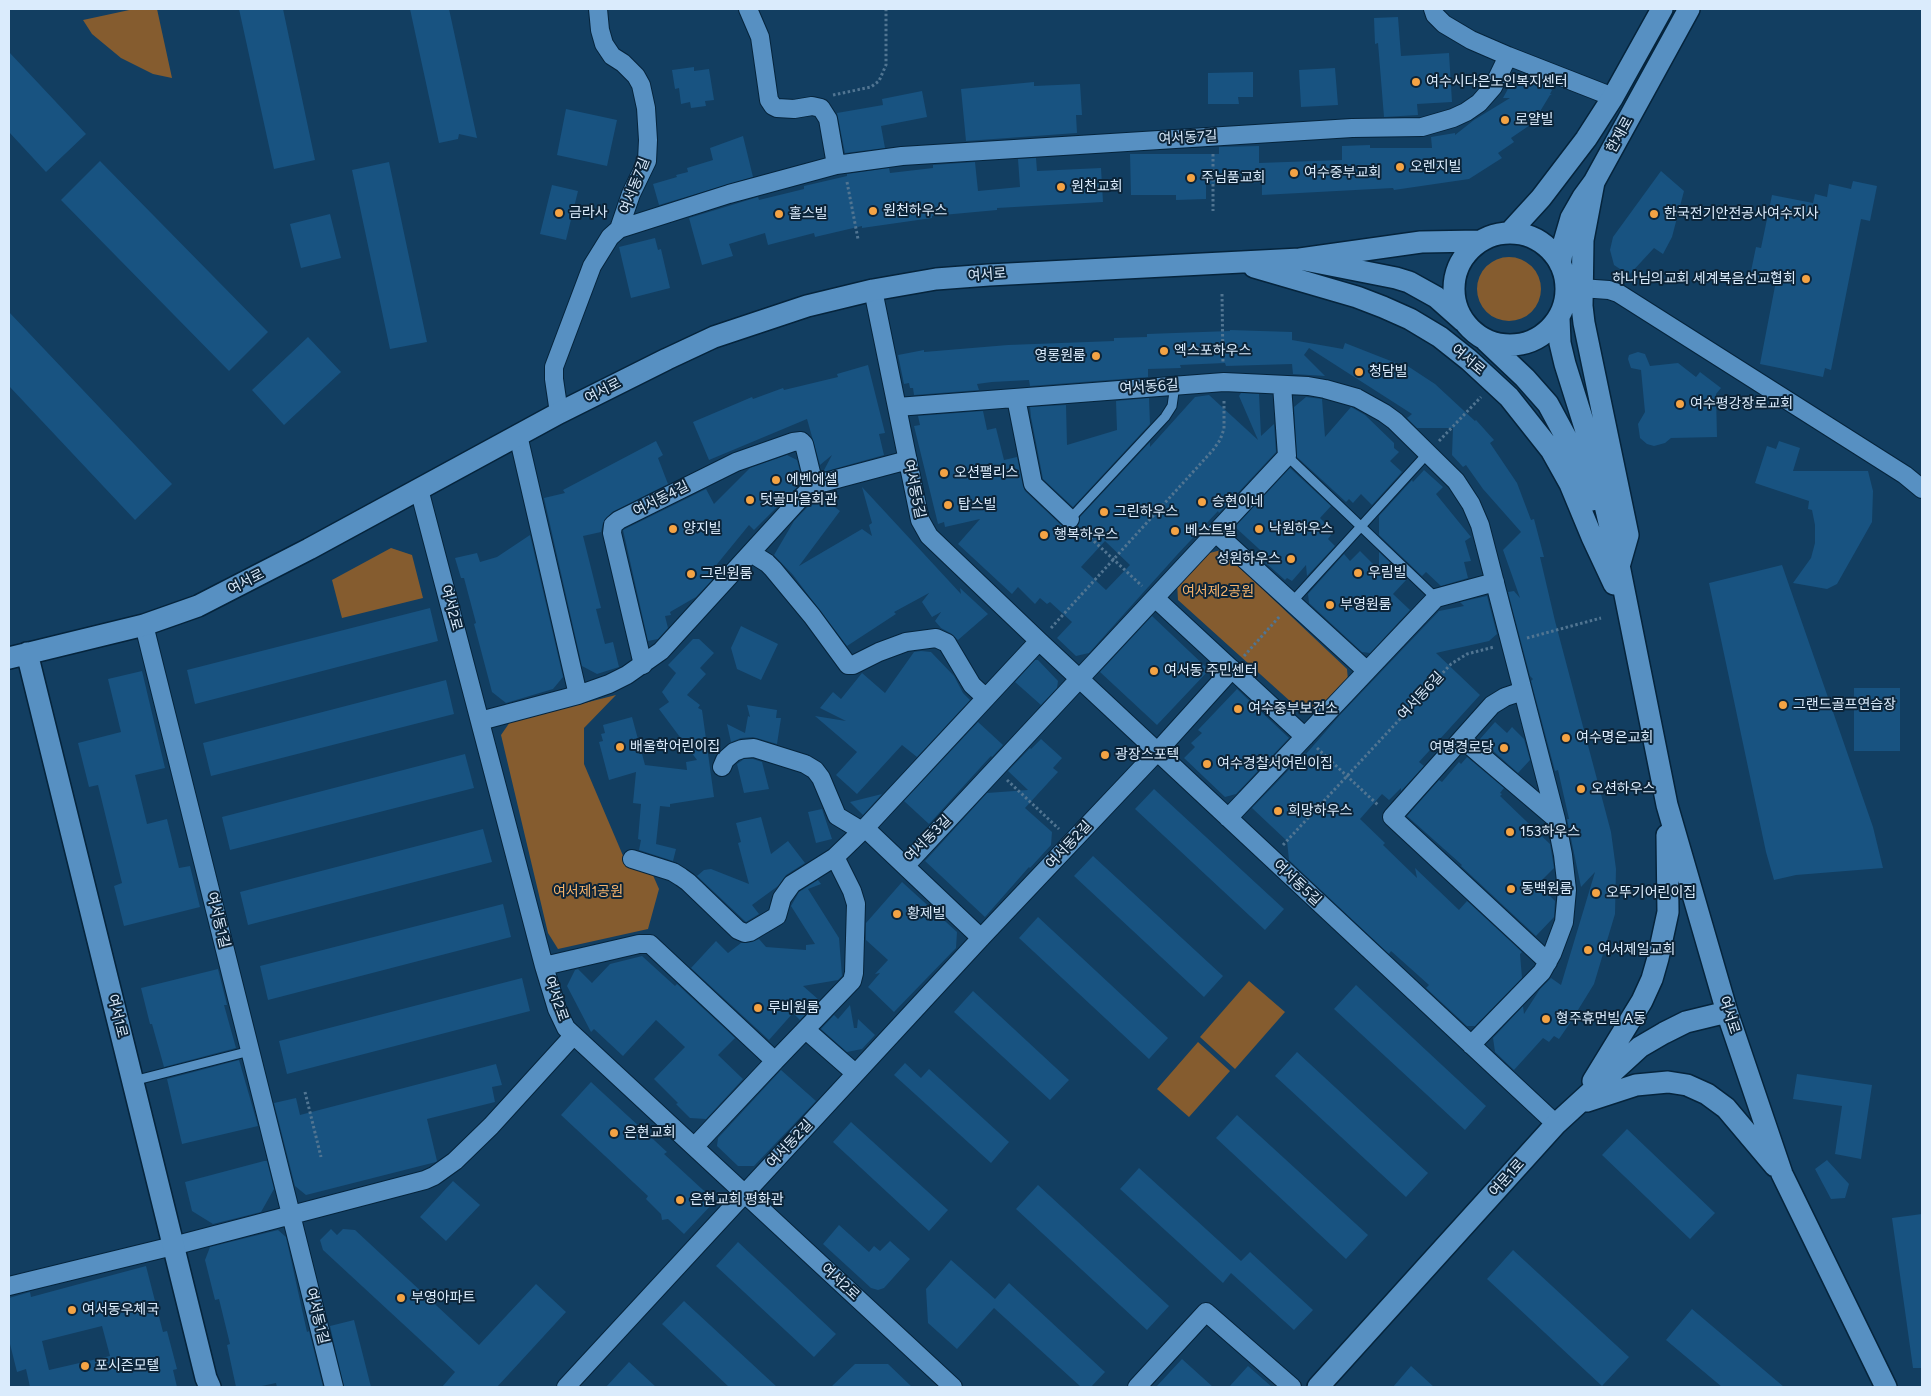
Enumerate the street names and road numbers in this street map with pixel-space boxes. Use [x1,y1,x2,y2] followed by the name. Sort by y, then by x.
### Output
[1603,114,1637,156] street label: 한재로
[1158,128,1218,148] street label: 여서동7길
[617,155,653,217] street label: 여서동7길
[967,265,1007,285] street label: 여서로
[1448,341,1488,379] street label: 여서로
[582,375,624,407] street label: 여서로
[1119,377,1179,397] street label: 여서동6길
[900,458,928,520] street label: 여서동5길
[630,478,692,520] street label: 여서동4길
[225,566,267,598] street label: 여서로
[437,583,465,633] street label: 여서2로
[1395,669,1447,723] street label: 여서동6길
[901,812,955,866] street label: 여서동3길
[1043,818,1095,872] street label: 여서동2길
[1269,857,1325,909] street label: 여서동5길
[203,890,233,950] street label: 여서동1길
[540,974,572,1024] street label: 여서2로
[103,992,131,1040] street label: 여서1로
[1715,994,1743,1036] street label: 여서로
[764,1117,816,1171] street label: 여서동2길
[1486,1156,1528,1200] street label: 여문1로
[817,1260,863,1304] street label: 여서2로
[302,1286,332,1346] street label: 여서동1길

